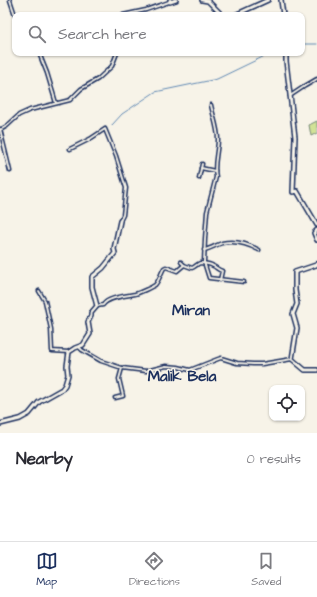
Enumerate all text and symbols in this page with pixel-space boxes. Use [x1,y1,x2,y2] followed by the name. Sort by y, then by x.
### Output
[12,12,305,56] search box
[26,23,48,45] icon: search
[58,24,147,45] text: Search here
[172,300,211,321] district label: Miran
[148,366,217,387] district label: Malik Bela
[269,385,305,421] map controls
[269,385,305,421] button: locate
[16,447,73,471] text: Nearby
[246,450,301,468] text: 0 results
[36,550,58,589] tab: Map
[129,550,180,589] tab: Directions
[251,550,281,589] tab: Saved

